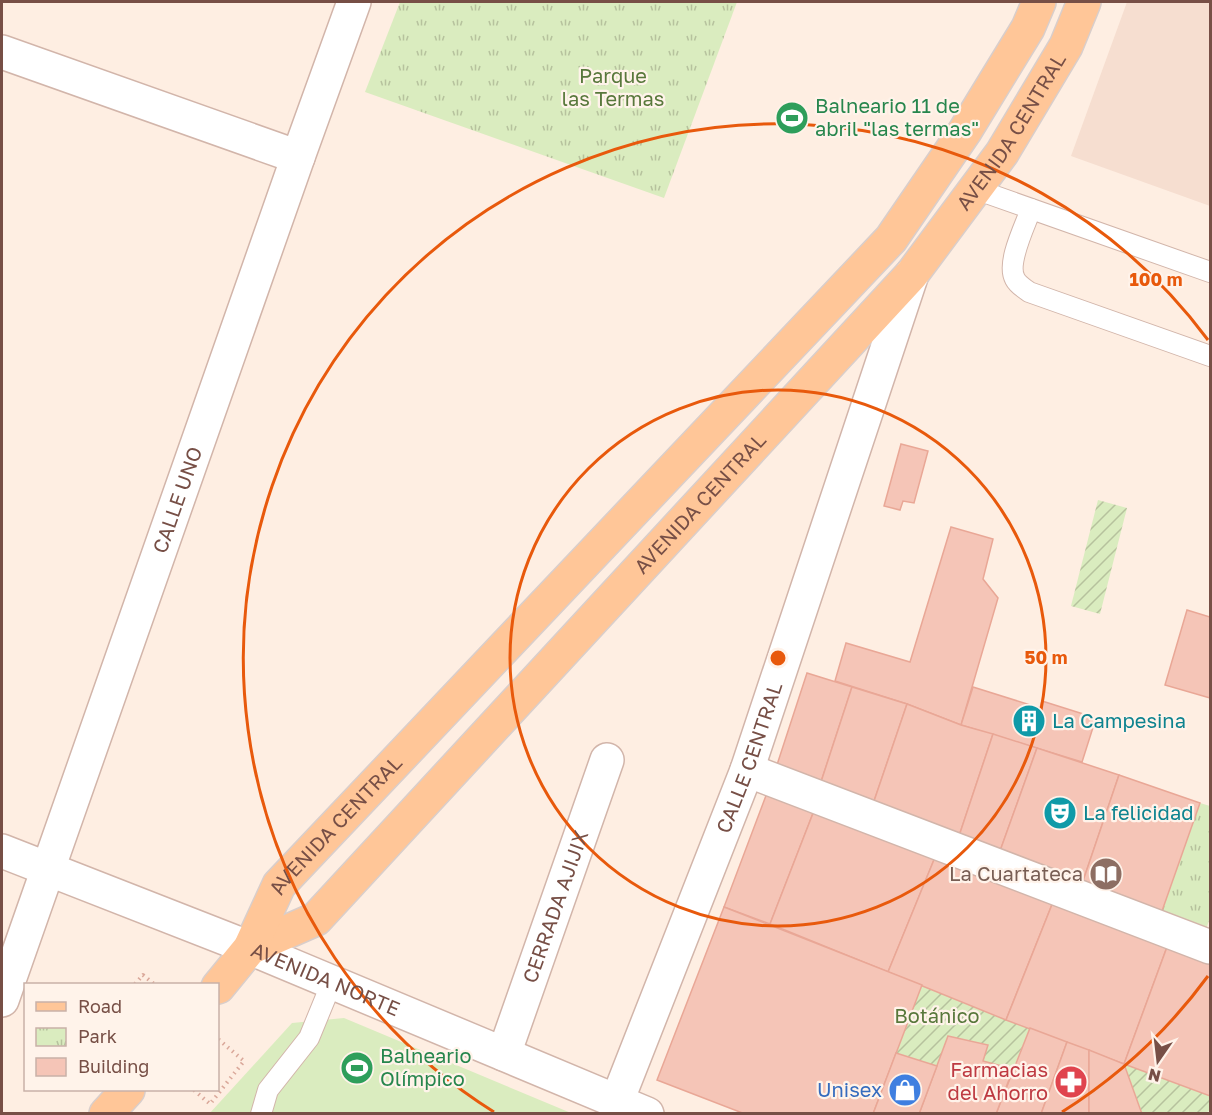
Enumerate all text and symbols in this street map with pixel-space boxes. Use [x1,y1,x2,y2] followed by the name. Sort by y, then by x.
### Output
[951,48,1070,214] street label: AVENIDA CENTRAL
[562,63,664,110] park label: Parque las Termas
[815,93,979,140] place label: Balneario 11 de abril "las termas"
[774,100,810,136] sports icon: Balneario 11 de abril "las termas"
[1130,268,1182,290] text: 100 m
[629,428,770,578] street label: AVENIDA CENTRAL
[147,443,206,556] street label: CALLE UNO
[1025,646,1067,668] text: 50 m
[768,648,788,668] centre of rings
[710,679,786,836] street label: CALLE CENTRAL
[1011,703,1047,739] building icon: La Campesina
[1052,708,1186,732] place label: La Campesina
[263,750,406,898] street label: AVENIDA CENTRAL
[1042,795,1078,831] theatre icon: La felicidad
[1083,800,1194,824] place label: La felicidad
[517,827,592,986] street label: CERRADA AJIJIX
[1088,856,1124,892] library icon: La Cuartateca
[949,861,1083,885] place label: La Cuartateca
[248,937,404,1020] street label: AVENIDA NORTE
[24,983,219,1091] legend
[78,995,122,1017] text: Road
[894,1003,980,1027] park label: Botánico
[78,1025,117,1047] text: Park
[1128,1031,1188,1091] north arrow
[380,1043,471,1090] place label: Balneario Olímpico
[339,1050,375,1086] sports icon: Balneario Olímpico
[78,1055,149,1077] text: Building
[948,1057,1048,1104] place label: Farmacias del Ahorro
[1053,1064,1089,1100] pharmacy icon: Farmacias del Ahorro
[1146,1064,1163,1087] text: N
[887,1072,923,1108] shop icon: Unisex
[817,1077,882,1101] place label: Unisex

